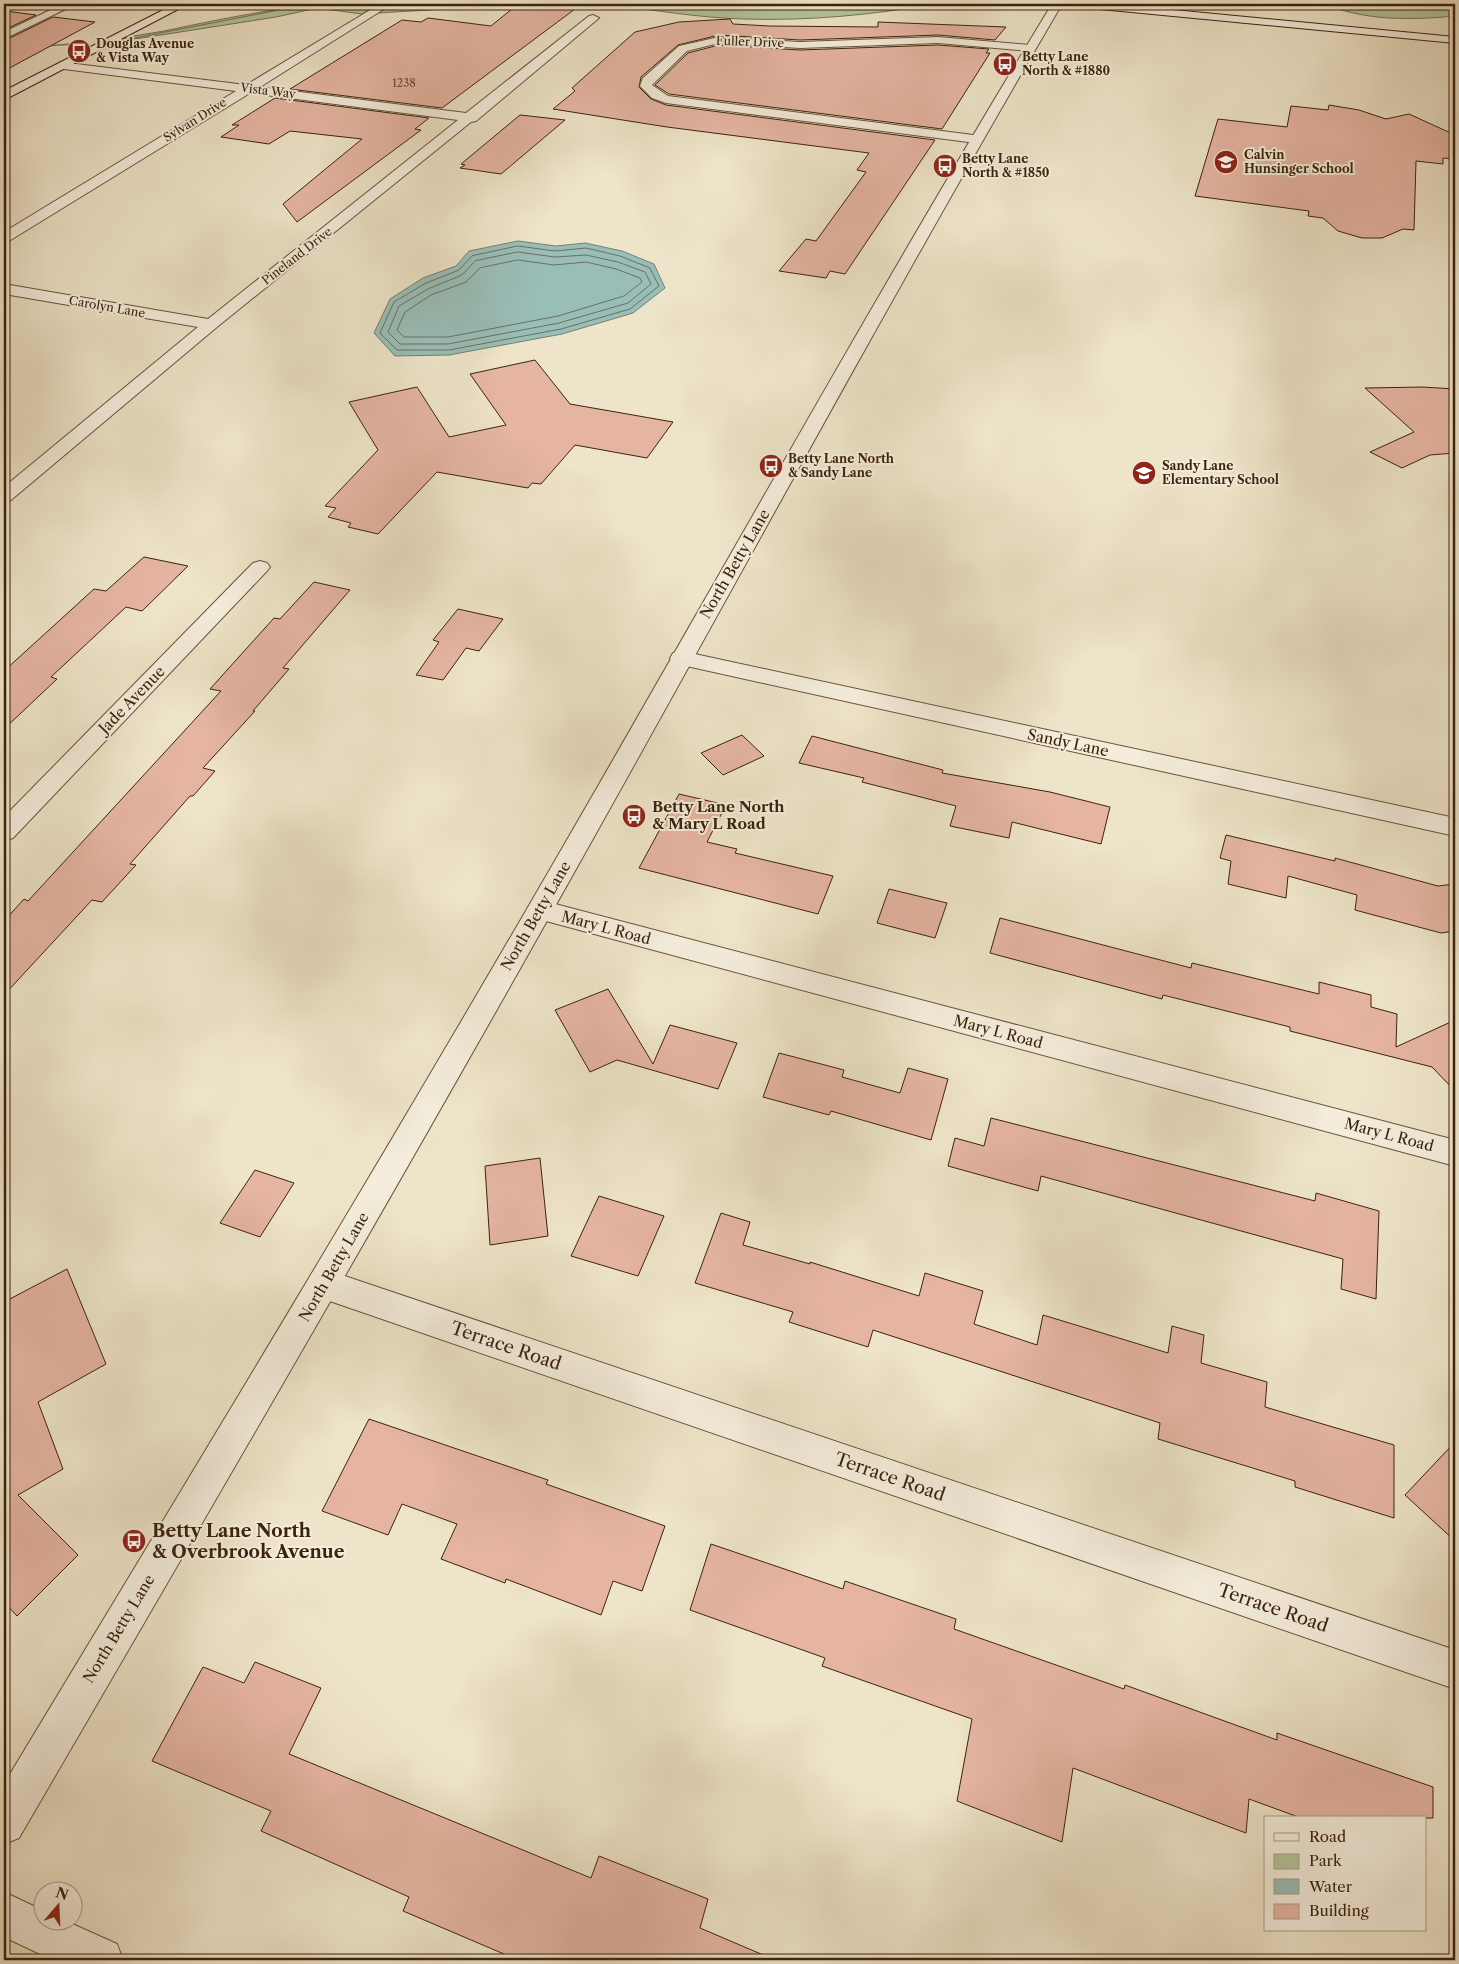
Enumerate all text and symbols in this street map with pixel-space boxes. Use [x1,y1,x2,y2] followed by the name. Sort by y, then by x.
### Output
[716,33,785,50] street label: Fuller Drive
[96,36,194,65] place label: Douglas Avenue & Vista Way
[66,38,92,64] bus stop icon: Douglas Avenue & Vista Way
[1022,49,1111,78] place label: Betty Lane North & #1880
[992,51,1018,77] bus stop icon: Betty Lane North & #1880
[392,76,416,90] house number: 1238
[239,80,297,101] street label: Vista Way
[160,94,229,145] street label: Sylvan Drive
[1244,147,1354,176] place label: Calvin Hunsinger School
[1213,149,1239,175] school or university icon: Calvin Hunsinger School
[962,151,1050,180] place label: Betty Lane North & #1850
[932,153,958,179] bus stop icon: Betty Lane North & #1850
[259,223,335,288] street label: Pineland Drive
[68,292,147,321] street label: Carolyn Lane
[788,451,895,480] place label: Betty Lane North & Sandy Lane
[758,453,784,479] bus stop icon: Betty Lane North & Sandy Lane
[1162,458,1279,487] place label: Sandy Lane Elementary School
[1131,460,1157,486] school or university icon: Sandy Lane Elementary School
[696,506,774,622] street label: North Betty Lane
[93,662,169,739] street label: Jade Avenue
[1026,725,1110,760] street label: Sandy Lane
[652,797,785,833] place label: Betty Lane North & Mary L Road
[621,803,647,829] bus stop icon: Betty Lane North & Mary L Road
[497,858,575,974] street label: North Betty Lane
[559,906,653,949] street label: Mary L Road
[951,1010,1045,1053] street label: Mary L Road
[1342,1113,1436,1156] street label: Mary L Road
[295,1209,373,1325] street label: North Betty Lane
[448,1317,564,1375] street label: Terrace Road
[832,1448,948,1506] street label: Terrace Road
[152,1520,345,1563] place label: Betty Lane North & Overbrook Avenue
[121,1528,147,1554] bus stop icon: Betty Lane North & Overbrook Avenue
[79,1571,158,1686] street label: North Betty Lane
[1215,1579,1331,1637] street label: Terrace Road
[1264,1816,1426,1932] legend
[1309,1827,1346,1846] text: Road
[1309,1851,1343,1870] text: Park
[1308,1877,1353,1896] text: Water
[32,1882,82,1932] north arrow
[54,1883,71,1904] text: N
[1309,1901,1369,1920] text: Building

